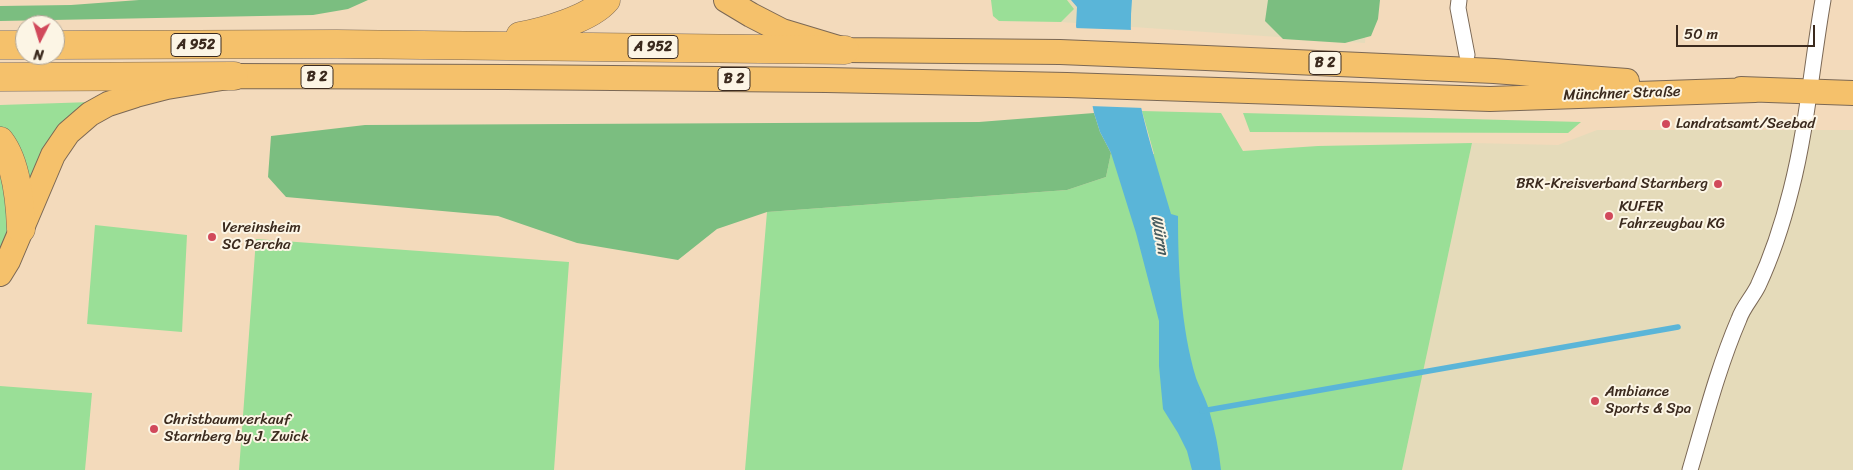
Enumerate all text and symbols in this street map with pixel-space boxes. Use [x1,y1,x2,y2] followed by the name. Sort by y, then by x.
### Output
[15,15,65,65] north arrow
[1678,15,1817,47] scale bar
[1684,21,1718,47] text: 50 m
[171,34,221,56] road number: A 952
[628,36,678,58] road number: A 952
[33,42,45,67] text: N
[1309,52,1341,74] road number: B 2
[301,66,333,88] road number: B 2
[718,68,750,90] road number: B 2
[1563,83,1681,105] street label: Münchner Straße
[1676,115,1815,133] place label: Landratsamt/Seebad
[1660,118,1672,130] marker: Landratsamt/Seebad
[1516,175,1708,193] place label: BRK-Kreisverband Starnberg
[1712,178,1724,190] marker: BRK-Kreisverband Starnberg
[1619,198,1725,233] place label: KUFER Fahrzeugbau KG
[1603,210,1615,222] marker: KUFER Fahrzeugbau KG
[1146,214,1172,256] water label: Würm
[222,219,301,254] place label: Vereinsheim SC Percha
[206,231,218,243] marker: Vereinsheim SC Percha
[1605,383,1691,418] place label: Ambiance Sports & Spa
[1589,395,1601,407] marker: Ambiance Sports & Spa
[164,411,309,446] place label: Christbaumverkauf Starnberg by J. Zwick
[148,423,160,435] marker: Christbaumverkauf Starnberg by J. Zwick

